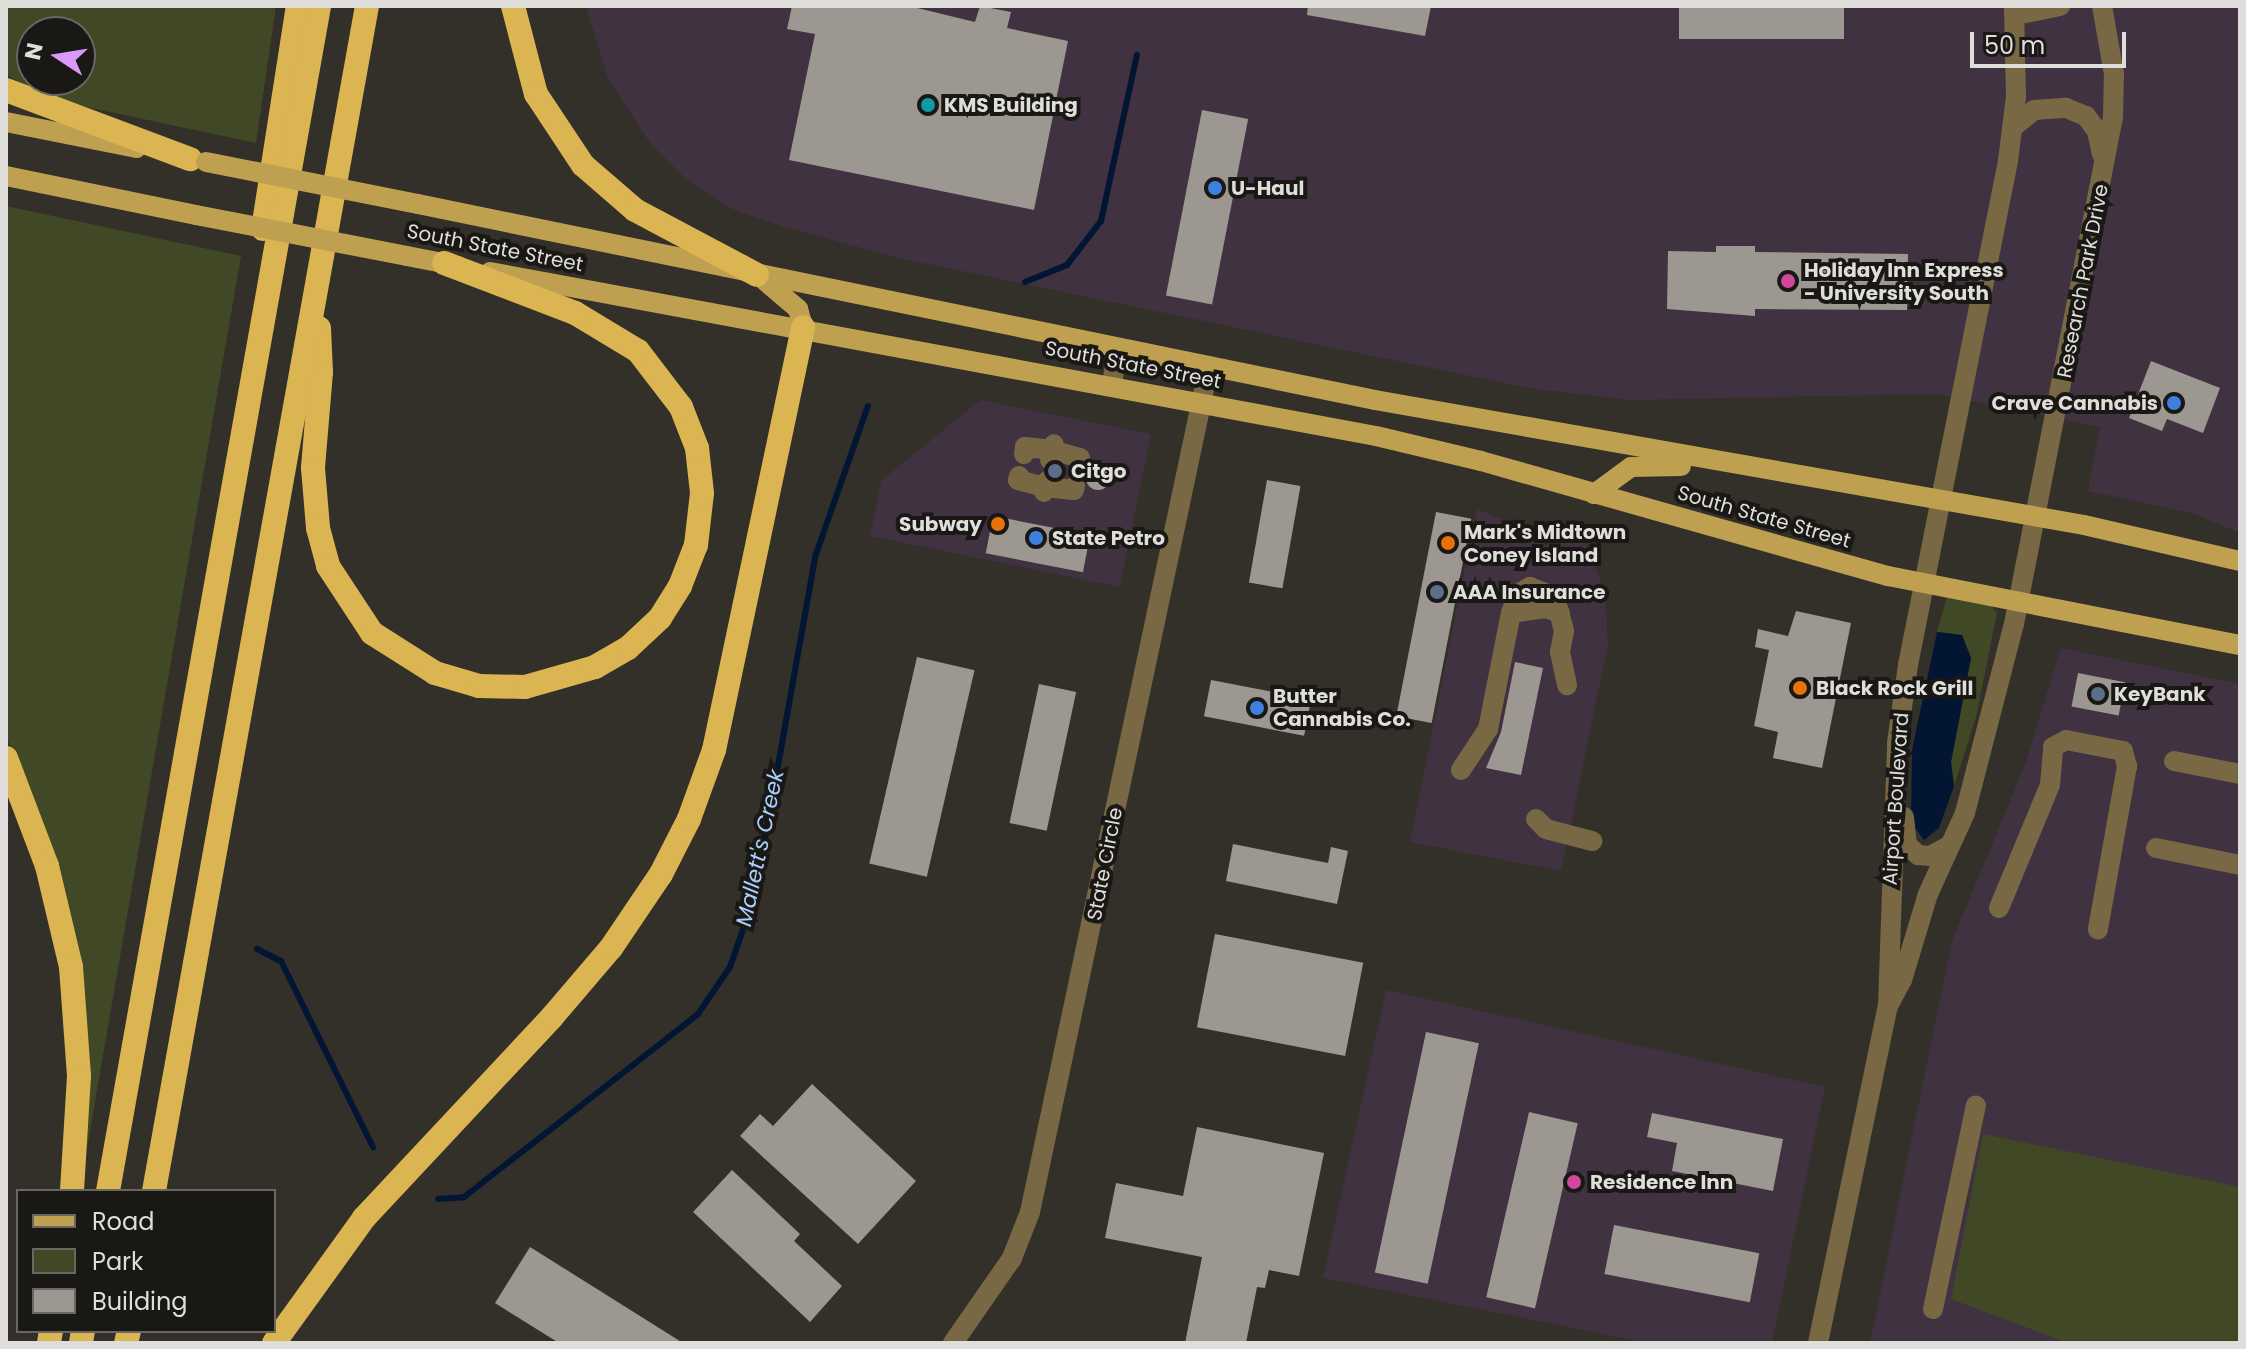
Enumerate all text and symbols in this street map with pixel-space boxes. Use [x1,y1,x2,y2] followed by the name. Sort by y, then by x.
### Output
[16,16,96,96] north arrow
[1974,16,2130,66] scale bar
[1984,29,2045,62] text: 50 m
[17,40,51,63] text: N
[944,93,1078,117] place label: KMS Building
[919,96,937,114] marker: KMS Building
[1231,176,1304,200] place label: U-Haul
[1206,179,1224,197] marker: U-Haul
[2052,182,2114,380] street label: Research Park Drive
[405,219,585,277] street label: South State Street
[1804,258,2004,305] place label: Holiday Inn Express - University South
[1779,272,1797,290] marker: Holiday Inn Express - University South
[1043,336,1223,394] street label: South State Street
[1992,391,2158,415] place label: Crave Cannabis
[2165,394,2183,412] marker: Crave Cannabis
[1071,459,1127,483] place label: Citgo
[1046,462,1064,480] marker: Citgo
[1675,481,1853,553] street label: South State Street
[899,512,982,536] place label: Subway
[989,515,1007,533] marker: Subway
[1464,520,1626,567] place label: Mark's Midtown Coney Island
[1052,526,1165,550] place label: State Petro
[1027,529,1045,547] marker: State Petro
[1439,534,1457,552] marker: Mark's Midtown Coney Island
[1453,580,1606,604] place label: AAA Insurance
[1428,583,1446,601] marker: AAA Insurance
[1816,676,1973,700] place label: Black Rock Grill
[1791,679,1809,697] marker: Black Rock Grill
[2114,682,2205,706] place label: KeyBank
[1273,684,1411,731] place label: Butter Cannabis Co.
[2089,685,2107,703] marker: KeyBank
[1248,699,1266,717] marker: Butter Cannabis Co.
[1878,712,1914,886] street label: Airport Boulevard
[730,767,790,929] water label: Mallett's Creek
[1082,805,1128,923] street label: State Circle
[1590,1170,1733,1194] place label: Residence Inn
[1565,1173,1583,1191] marker: Residence Inn
[16,1189,276,1333] legend
[92,1205,154,1238] text: Road
[92,1245,143,1278] text: Park
[92,1285,188,1318] text: Building

